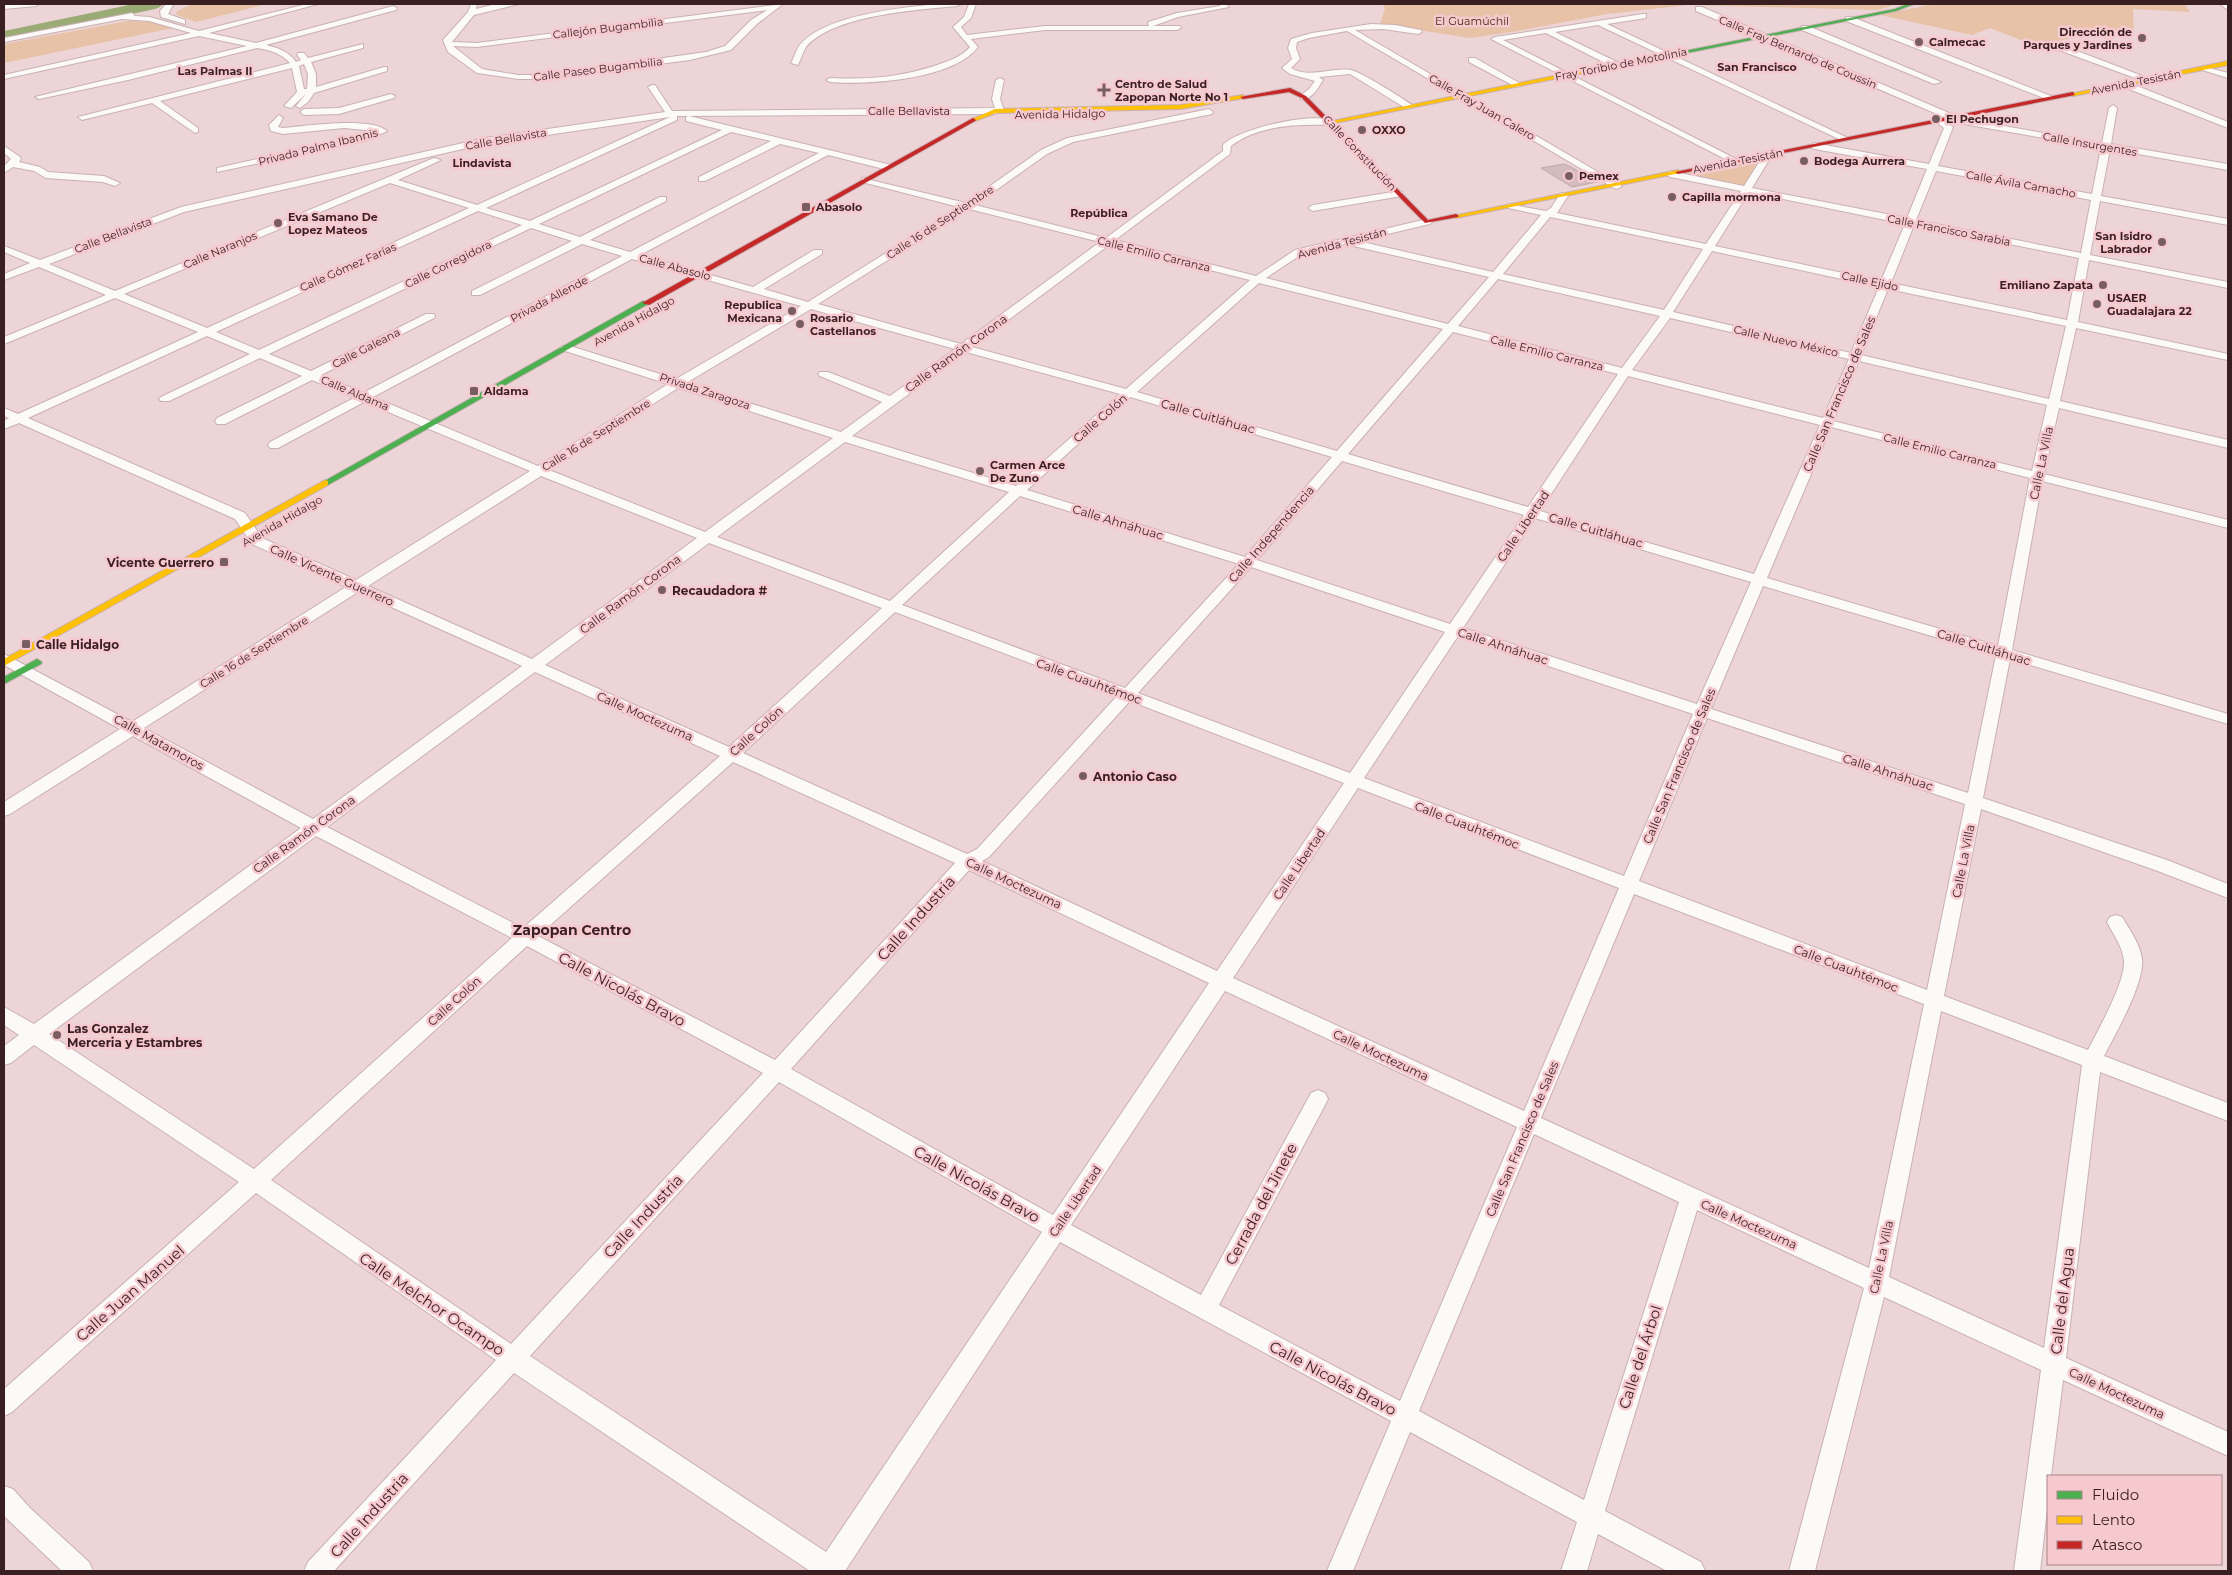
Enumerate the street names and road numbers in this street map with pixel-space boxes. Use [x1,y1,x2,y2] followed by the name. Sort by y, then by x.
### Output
[1717,12,1879,92] street label: Calle Fray Bernardo de Coussin
[552,14,664,42] street label: Callejón Bugambilia
[1554,44,1688,84] street label: Fray Toribio de Motolinía
[533,54,663,84] street label: Calle Paseo Bugambilia
[2090,66,2182,98] street label: Avenida Tesistán
[1426,71,1538,143] street label: Calle Fray Juan Calero
[868,104,950,118] street label: Calle Bellavista
[1015,106,1105,122] street label: Avenida Hidalgo
[1320,112,1400,194] street label: Calle Constitución
[257,125,380,169] street label: Privada Palma Ibannis
[464,125,548,153] street label: Calle Bellavista
[2042,129,2139,159] street label: Calle Insurgentes
[1692,145,1784,177] street label: Avenida Tesistán
[1965,167,2077,201] street label: Calle Ávila Camacho
[884,182,997,262] street label: Calle 16 de Septiembre
[1886,211,2012,249] street label: Calle Francisco Sarabia
[72,214,154,256] street label: Calle Bellavista
[1296,224,1388,262] street label: Avenida Tesistán
[181,228,259,272] street label: Calle Naranjos
[1096,233,1212,275] street label: Calle Emilio Carranza
[402,237,494,291] street label: Calle Corregidora
[298,239,399,295] street label: Calle Gómez Farías
[638,251,712,283] street label: Calle Abasolo
[1840,268,1900,294] street label: Calle Ejido
[508,272,591,325] street label: Privada Allende
[591,293,677,349] street label: Avenida Hidalgo
[902,311,1010,395] street label: Calle Ramón Corona
[1799,314,1879,474] street label: Calle San Francisco de Sales
[1732,322,1840,360] street label: Calle Nuevo México
[330,325,402,371] street label: Calle Galeana
[1489,332,1605,374] street label: Calle Emilio Carranza
[658,370,752,412] street label: Privada Zaragoza
[319,372,391,414] street label: Calle Aldama
[1070,390,1130,446] street label: Calle Colón
[1159,395,1257,437] street label: Calle Cuitláhuac
[539,396,653,474] street label: Calle 16 de Septiembre
[2026,425,2056,501] street label: Calle La Villa
[1882,430,1998,472] street label: Calle Emilio Carranza
[1225,482,1317,586] street label: Calle Independencia
[1494,487,1552,565] street label: Calle Libertad
[239,492,325,550] street label: Avenida Hidalgo
[1071,501,1165,543] street label: Calle Ahnáhuac
[1547,509,1645,551] street label: Calle Cuitláhuac
[268,541,396,609] street label: Calle Vicente Guerrero
[576,551,684,637] street label: Calle Ramón Corona
[197,613,311,691] street label: Calle 16 de Septiembre
[1456,624,1550,668] street label: Calle Ahnáhuac
[1935,626,2033,668] street label: Calle Cuitláhuac
[1034,655,1144,707] street label: Calle Cuauhtémoc
[1639,686,1719,846] street label: Calle San Francisco de Sales
[594,688,696,744] street label: Calle Moctezuma
[726,703,786,759] street label: Calle Colón
[111,711,207,773] street label: Calle Matamoros
[1841,750,1935,794] street label: Calle Ahnáhuac
[250,792,358,876] street label: Calle Ramón Corona
[1413,798,1522,852] street label: Calle Cuauhtémoc
[1949,823,1977,899] street label: Calle La Villa
[1270,825,1328,903] street label: Calle Libertad
[964,854,1064,912] street label: Calle Moctezuma
[873,872,959,964] street label: Calle Industria
[1792,941,1901,995] street label: Calle Cuauhtémoc
[555,947,689,1031] street label: Calle Nicolás Bravo
[424,973,484,1029] street label: Calle Colón
[1331,1026,1431,1084] street label: Calle Moctezuma
[1482,1059,1562,1219] street label: Calle San Francisco de Sales
[1221,1140,1301,1268] street label: Cerrada del Jinete
[911,1141,1043,1227] street label: Calle Nicolás Bravo
[1046,1162,1104,1240] street label: Calle Libertad
[599,1170,687,1262] street label: Calle Industria
[1698,1196,1800,1252] street label: Calle Moctezuma
[1866,1219,1896,1295] street label: Calle La Villa
[72,1241,188,1345] street label: Calle Juan Manuel
[2046,1246,2078,1356] street label: Calle del Agua
[356,1248,508,1360] street label: Calle Melchor Ocampo
[1614,1303,1666,1411] street label: Calle del Árbol
[1266,1336,1400,1420] street label: Calle Nicolás Bravo
[2067,1364,2167,1422] street label: Calle Moctezuma
[326,1469,412,1561] street label: Calle Industria

